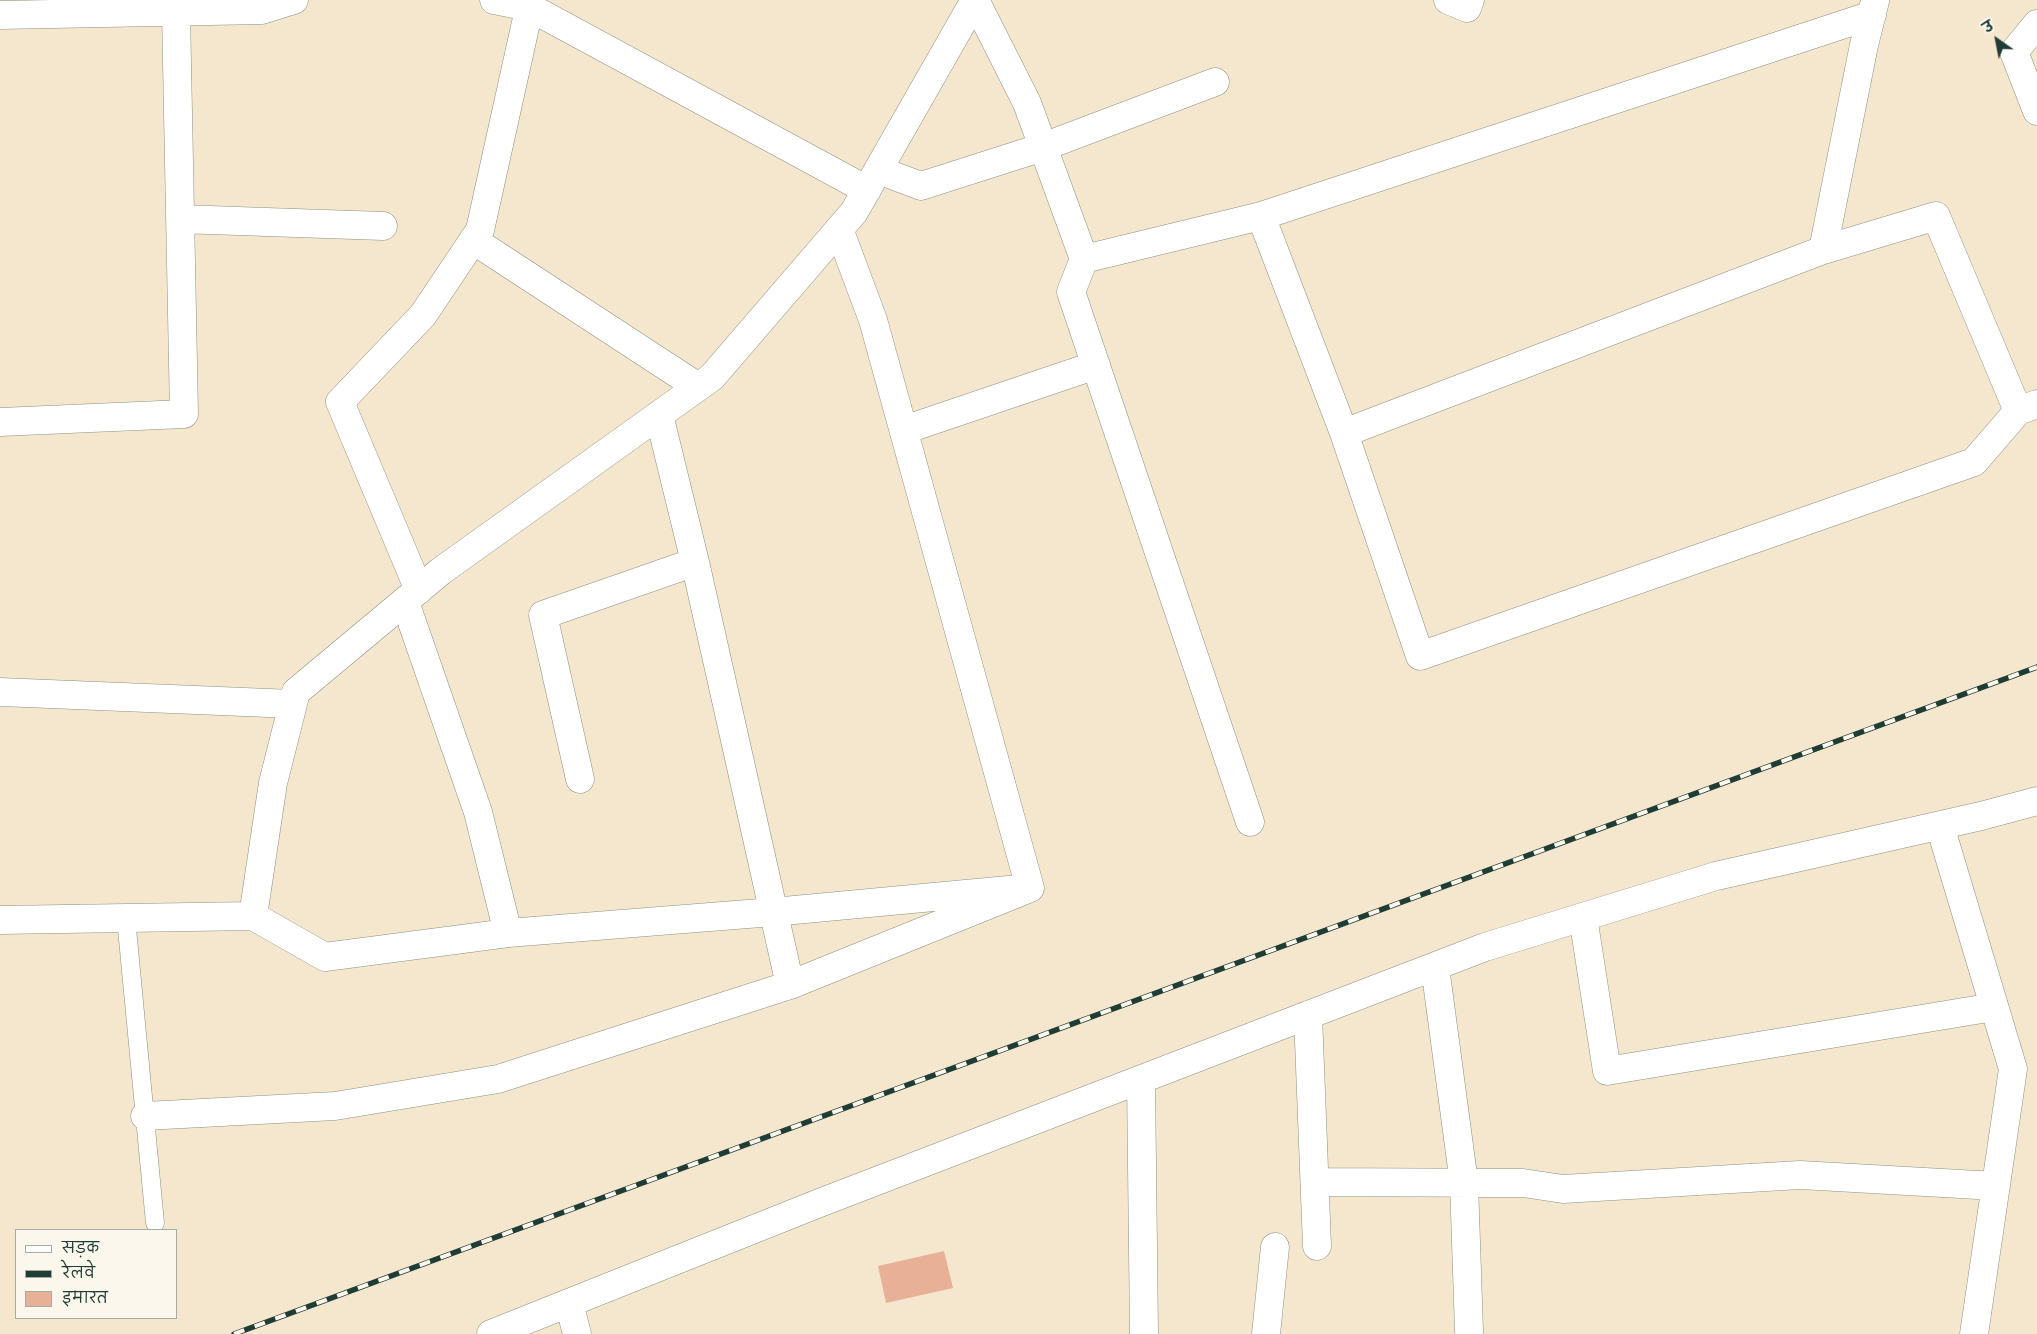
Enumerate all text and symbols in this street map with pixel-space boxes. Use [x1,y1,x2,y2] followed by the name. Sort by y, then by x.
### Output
[1972,15,2022,65] north arrow
[1980,17,1997,37] text: उ
[15,1229,178,1319] legend
[62,1239,99,1258] text: सड़क
[62,1264,95,1283] text: रेलवे
[62,1289,108,1308] text: इमारत

